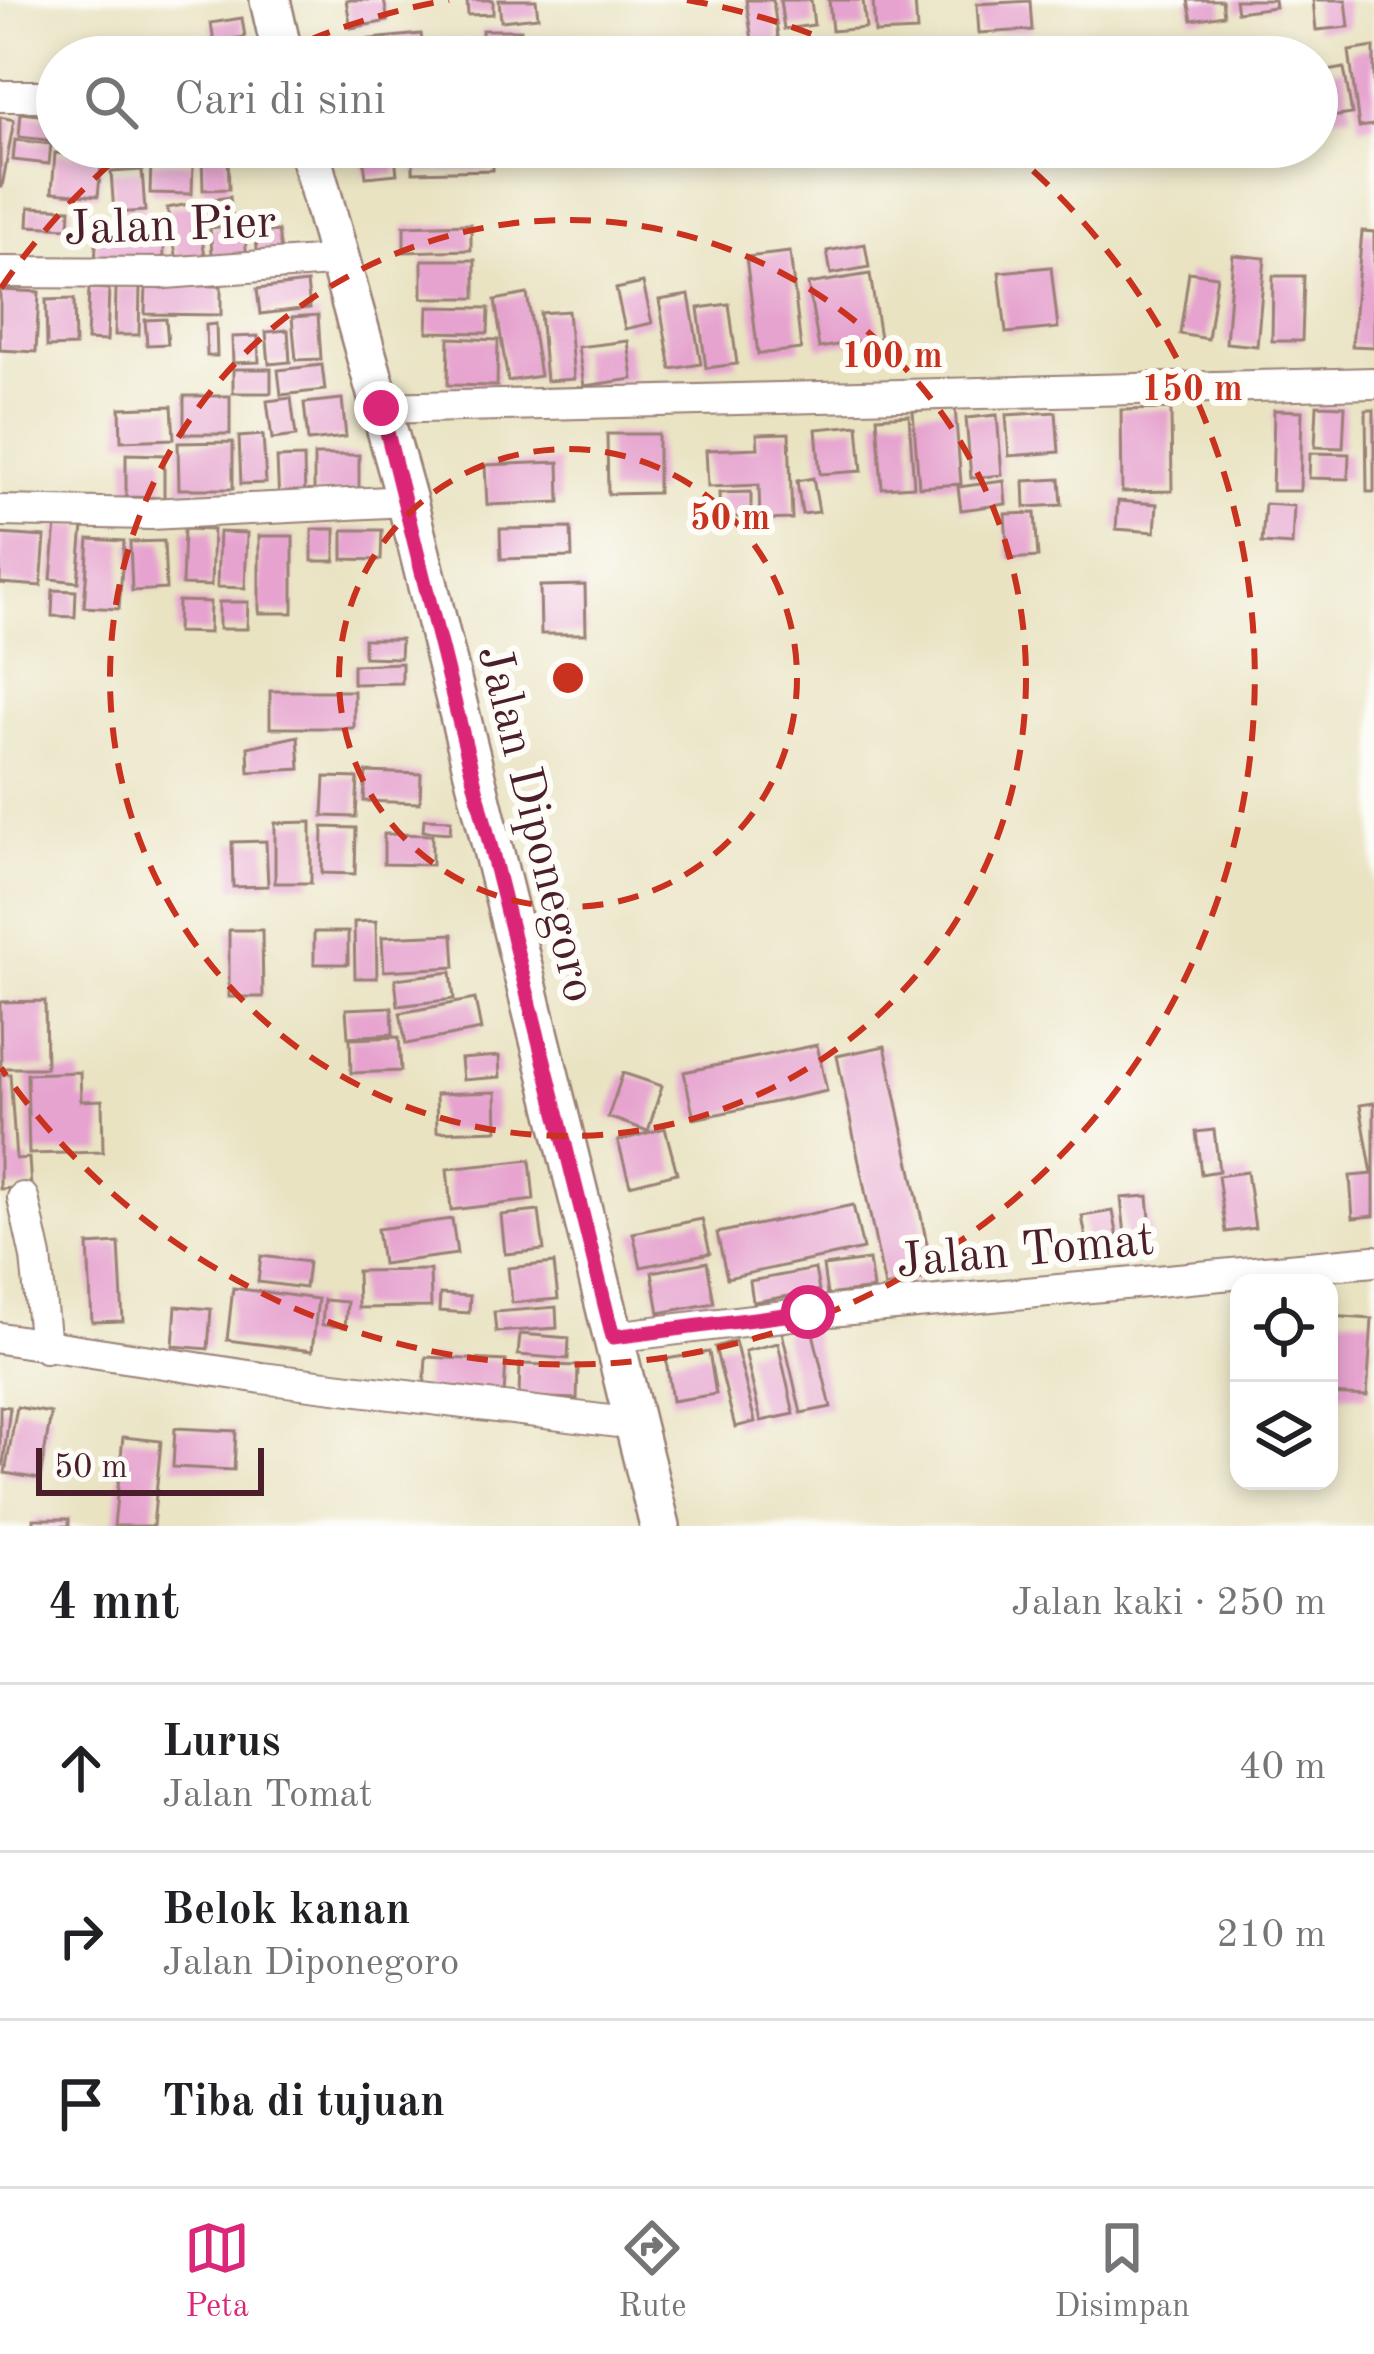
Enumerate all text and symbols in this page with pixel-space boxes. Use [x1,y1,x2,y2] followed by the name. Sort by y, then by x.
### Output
[36,36,1338,168] search box
[78,69,144,135] icon: search
[174,79,386,124] text: Cari di sini
[63,199,277,255] street label: Jalan Pier
[841,340,943,376] text: 100 m
[1141,373,1243,409] text: 150 m
[354,381,408,435] route end
[690,502,770,538] text: 50 m
[468,641,603,1007] street label: Jalan Diponegoro
[547,657,589,699] centre of rings
[894,1217,1157,1287] street label: Jalan Tomat
[1230,1274,1338,1490] map controls
[1230,1274,1338,1382] button: locate
[781,1285,835,1339] route start
[1230,1382,1338,1490] button: layers
[36,1442,264,1495] scale bar
[54,1452,128,1485] text: 50 m
[48,1579,180,1630] text: 4 mnt
[1011,1584,1326,1623] text: Jalan kaki · 250 m
[162,1721,281,1766] text: Lurus
[48,1735,114,1801] icon: ahead
[1239,1748,1326,1787] text: 40 m
[162,1776,373,1815] text: Jalan Tomat
[162,1889,411,1934] text: Belok kanan
[48,1903,114,1969] icon: right
[1216,1916,1326,1955] text: 210 m
[162,1944,459,1983] text: Jalan Diponegoro
[48,2071,114,2137] icon: arrive
[162,2081,445,2126] text: Tiba di tujuan
[184,2215,250,2328] tab: Peta
[618,2215,686,2328] tab: Rute
[1055,2215,1190,2328] tab: Disimpan

